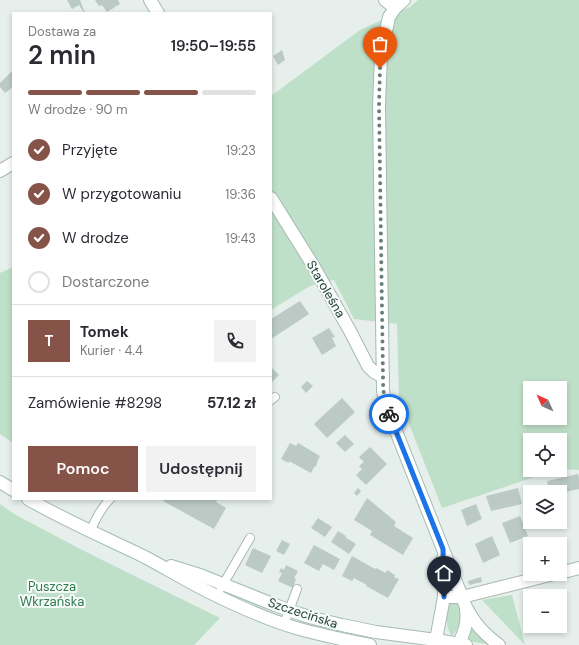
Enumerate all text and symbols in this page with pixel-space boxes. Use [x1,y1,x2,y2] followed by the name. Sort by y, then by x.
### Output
[28,23,96,40] text: Dostawa za
[363,27,397,68] pin
[369,33,391,55] icon: bag
[171,36,256,56] text: 19:50–19:55
[28,38,96,72] text: 2 min
[28,101,128,118] text: W drodze · 90 m
[28,139,50,161] icon: check
[62,140,118,160] text: Przyjęte
[226,142,256,159] text: 19:23
[28,183,50,205] icon: check
[62,184,181,204] text: W przygotowaniu
[225,186,256,203] text: 19:36
[28,227,50,249] icon: check
[62,228,129,248] text: W drodze
[226,230,256,247] text: 19:43
[303,257,349,321] street label: Staroleśna
[62,272,149,292] text: Dostarczone
[214,320,256,362] button: phone
[80,322,129,342] text: Tomek
[45,331,53,351] text: T
[80,342,143,359] text: Kurier · 4.4
[523,381,567,425] north arrow
[523,381,567,633] map controls
[28,393,162,413] text: Zamówienie #8298
[207,393,256,413] text: 57.12 zł
[369,394,409,434] courier
[378,403,400,425] icon: bike
[523,433,567,477] button: locate
[28,446,138,492] button: Pomoc
[146,446,256,492] button: Udostępnij
[523,485,567,529] button: layers
[523,537,567,581] button: +
[427,556,461,597] pin
[433,562,455,584] icon: home
[20,578,84,610] park label: Puszcza Wkrzańska
[523,589,567,633] button: −
[266,594,340,632] street label: Szczecińska

